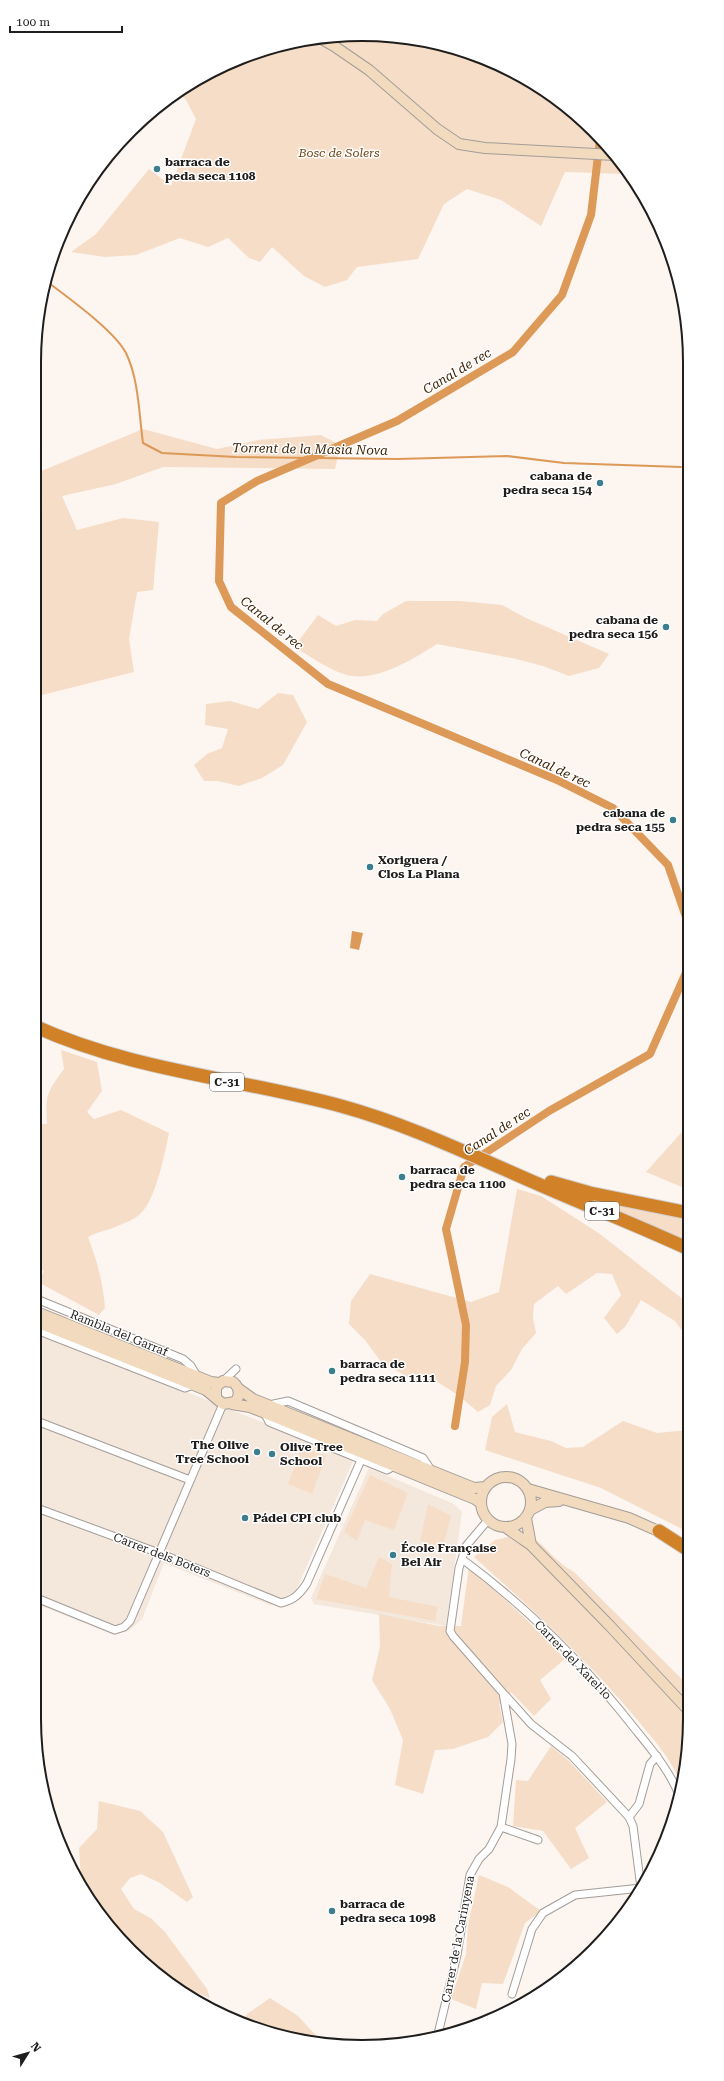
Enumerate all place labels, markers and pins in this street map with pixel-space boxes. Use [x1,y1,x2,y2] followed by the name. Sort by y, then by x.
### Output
[165,155,256,183] place label: barraca de peda seca 1108
[152,164,162,174] marker: barraca de peda seca 1108
[503,469,592,497] place label: cabana de pedra seca 154
[595,478,605,488] marker: cabana de pedra seca 154
[569,613,658,641] place label: cabana de pedra seca 156
[661,622,671,632] marker: cabana de pedra seca 156
[576,806,665,834] place label: cabana de pedra seca 155
[668,815,678,825] marker: cabana de pedra seca 155
[378,853,460,881] place label: Xoriguera / Clos La Plana
[365,862,375,872] marker: Xoriguera / Clos La Plana
[410,1163,506,1191] place label: barraca de pedra seca 1100
[397,1172,407,1182] marker: barraca de pedra seca 1100
[340,1357,436,1385] place label: barraca de pedra seca 1111
[327,1366,337,1376] marker: barraca de pedra seca 1111
[176,1438,249,1466] place label: The Olive Tree School
[280,1440,343,1468] place label: Olive Tree School
[252,1447,262,1457] marker: The Olive Tree School
[267,1449,277,1459] marker: Olive Tree School
[253,1511,341,1525] place label: Pádel CPI club
[240,1513,250,1523] marker: Pádel CPI club
[401,1541,497,1569] place label: École Française Bel Air
[388,1550,398,1560] marker: École Française Bel Air
[340,1897,436,1925] place label: barraca de pedra seca 1098
[327,1906,337,1916] marker: barraca de pedra seca 1098

